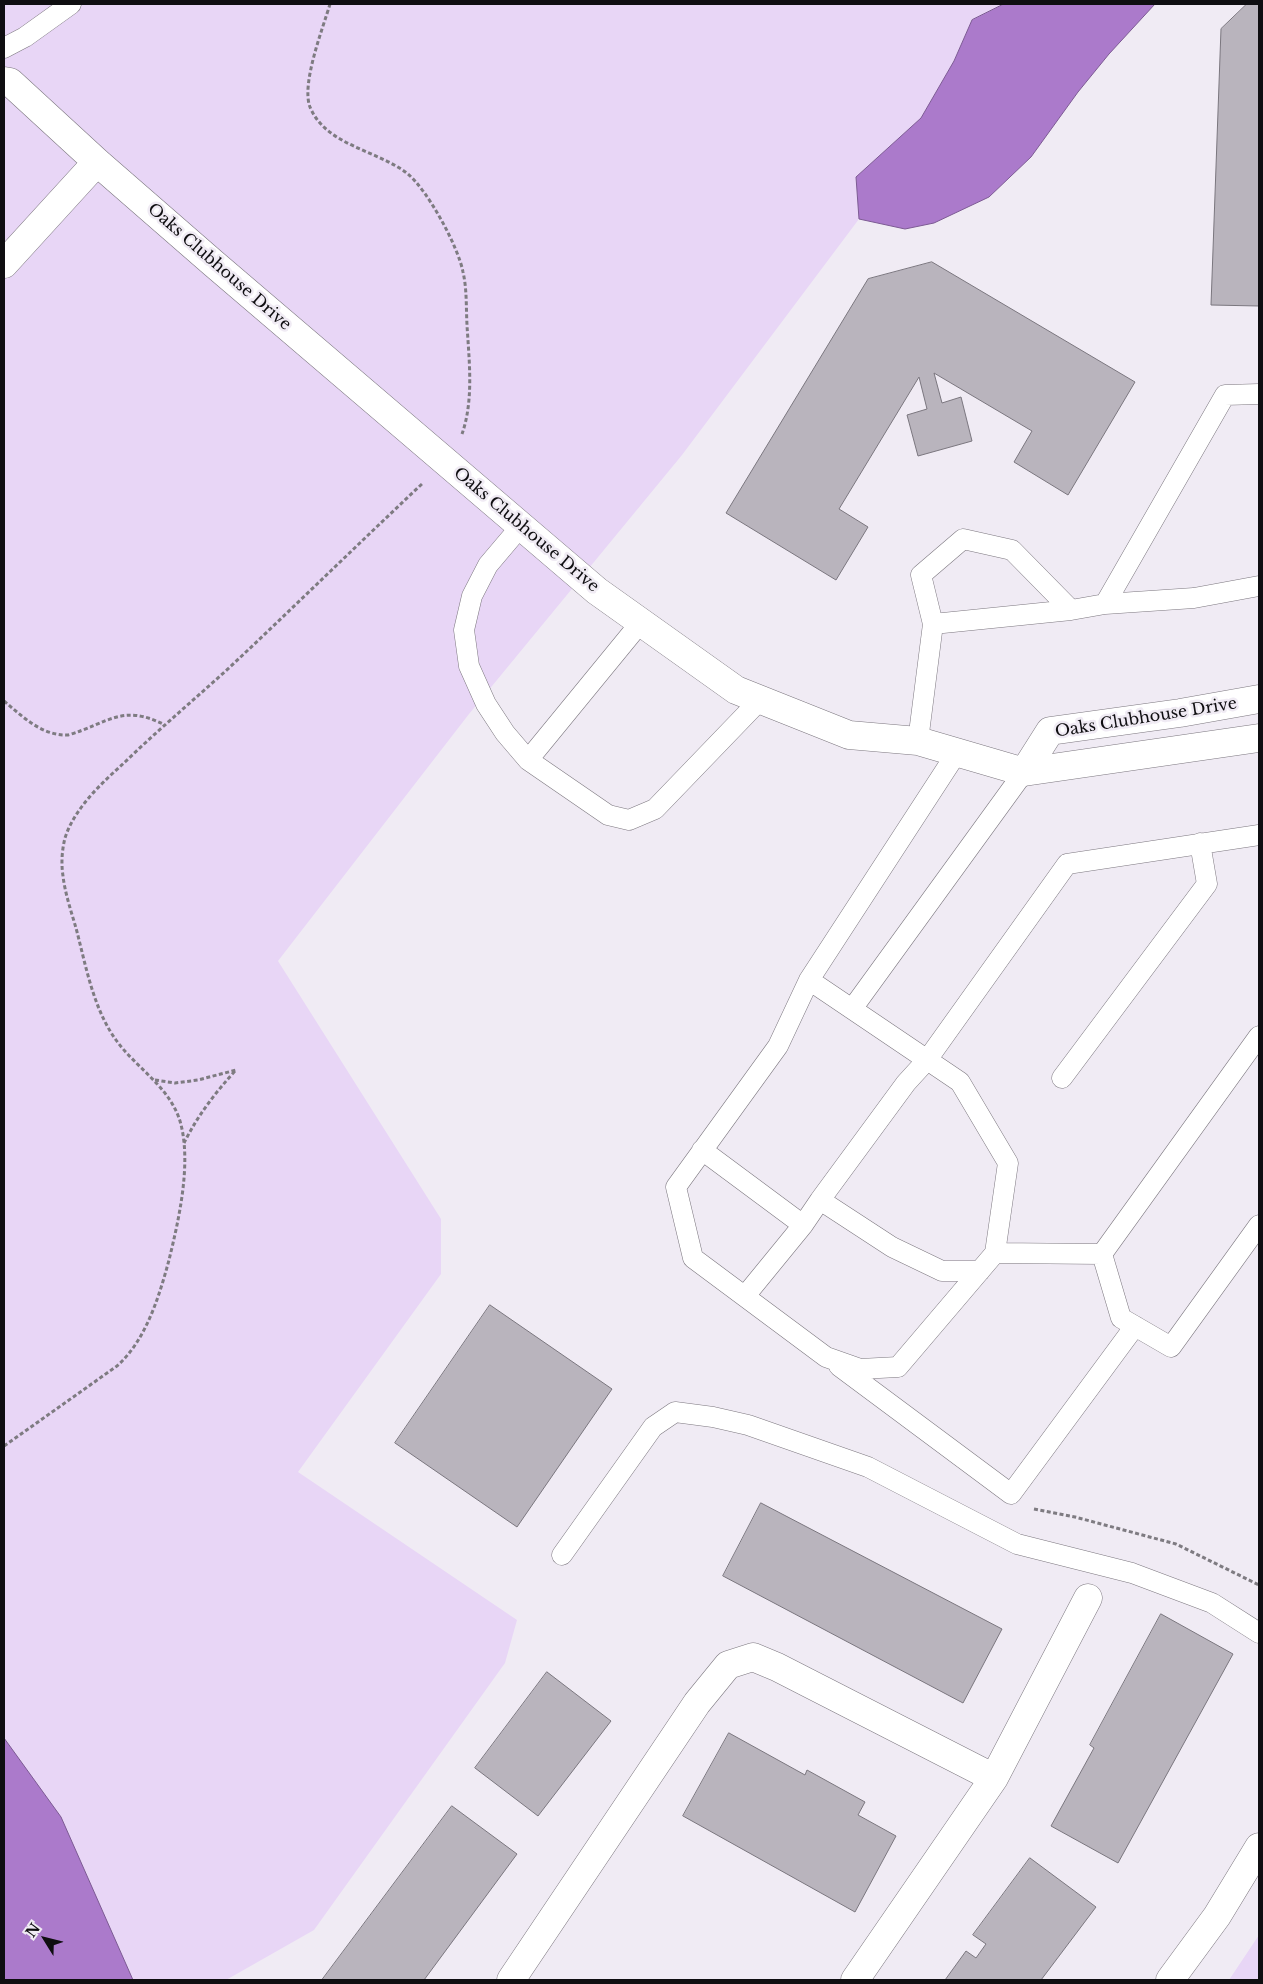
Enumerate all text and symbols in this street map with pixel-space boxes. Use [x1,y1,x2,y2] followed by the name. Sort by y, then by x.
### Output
[143,199,295,335] street label: Oaks Clubhouse Drive
[449,464,603,596] street label: Oaks Clubhouse Drive
[1054,694,1238,742] street label: Oaks Clubhouse Drive
[20,1914,70,1964] north arrow
[22,1920,44,1941] text: N

